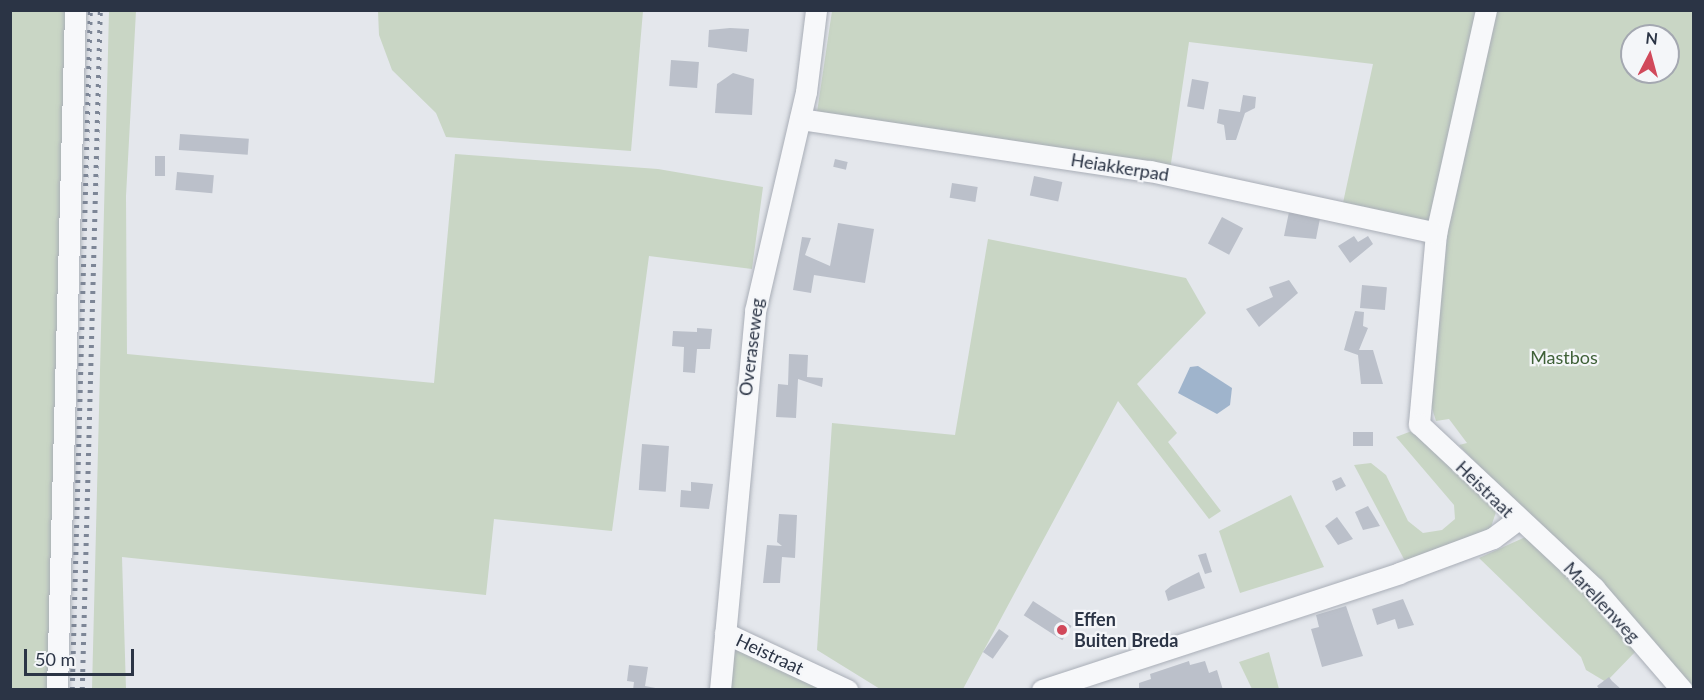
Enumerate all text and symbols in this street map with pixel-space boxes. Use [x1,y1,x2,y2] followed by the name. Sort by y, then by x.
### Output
[1620,24,1680,84] north arrow
[1645,27,1659,48] text: N
[1069,149,1171,185] street label: Heiakkerpad
[734,297,768,397] street label: Overaseweg
[1530,346,1598,368] park label: Mastbos
[1452,456,1518,522] street label: Heistraat
[1559,557,1645,647] street label: Marellenweg
[1074,609,1178,652] place label: Effen Buiten Breda
[1055,623,1069,637] marker: Effen Buiten Breda
[733,629,807,679] street label: Heistraat
[27,637,136,675] scale bar
[35,648,75,670] text: 50 m

